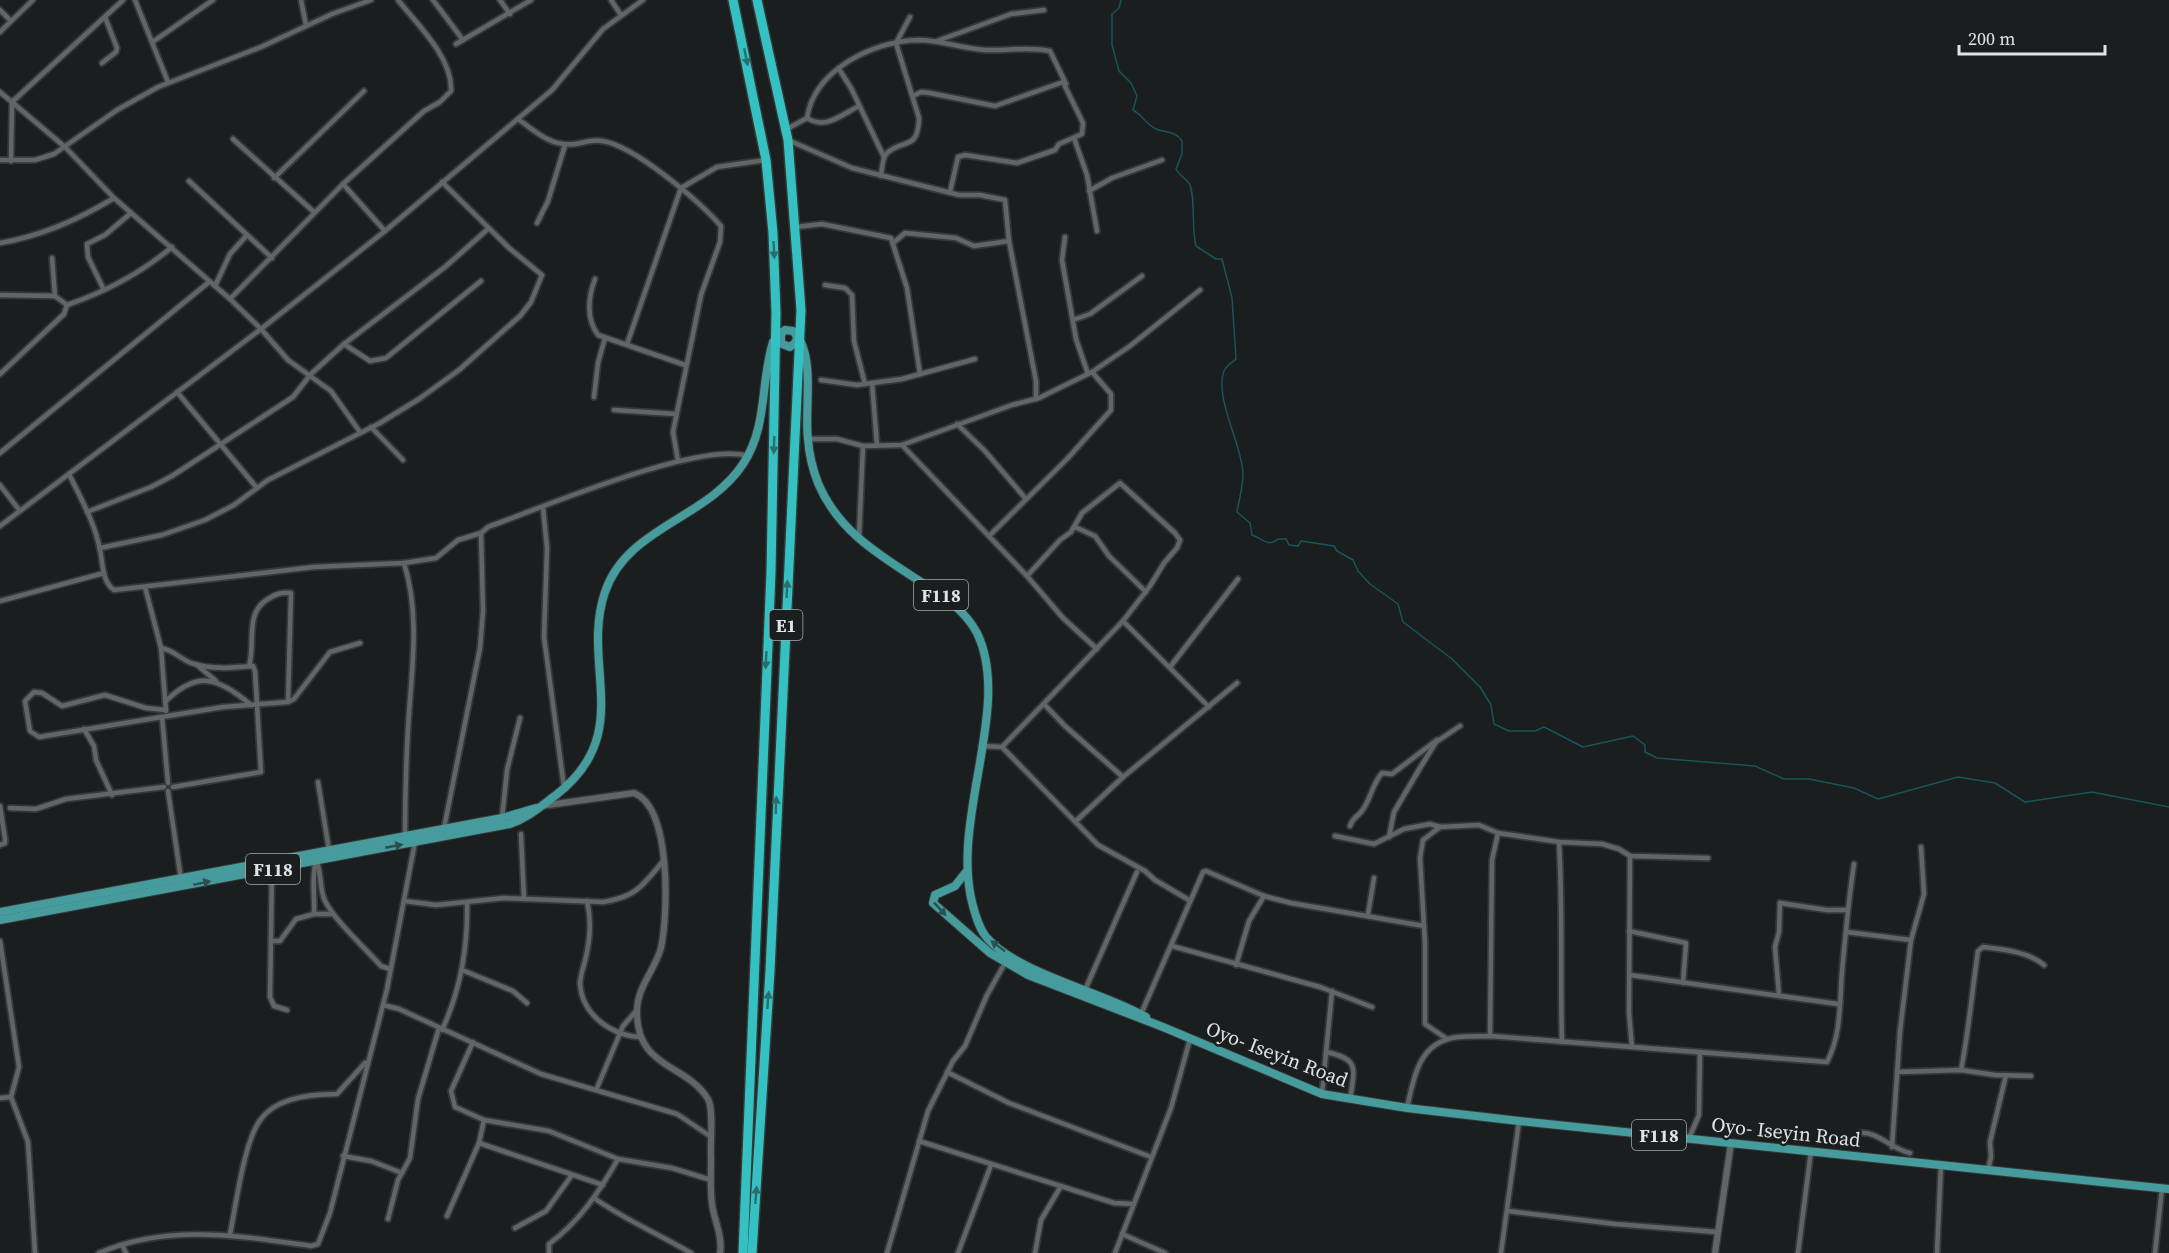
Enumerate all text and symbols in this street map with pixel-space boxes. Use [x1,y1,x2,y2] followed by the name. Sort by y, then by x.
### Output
[1959,18,2104,56] scale bar
[1968,26,2015,51] text: 200 m
[742,48,751,67] one-way arrow
[770,240,779,259] one-way arrow
[769,435,779,454] one-way arrow
[783,580,792,599] one-way arrow
[914,580,968,610] road number: F118
[770,610,802,640] road number: E1
[762,651,771,670] one-way arrow
[772,796,781,815] one-way arrow
[384,841,403,850] one-way arrow
[246,854,300,884] road number: F118
[193,878,212,887] one-way arrow
[933,902,947,917] one-way arrow
[990,941,1005,953] one-way arrow
[763,990,773,1009] one-way arrow
[1202,1014,1353,1094] street label: Oyo- Iseyin Road
[1710,1110,1863,1154] street label: Oyo- Iseyin Road
[1632,1120,1686,1150] road number: F118
[751,1185,761,1204] one-way arrow

